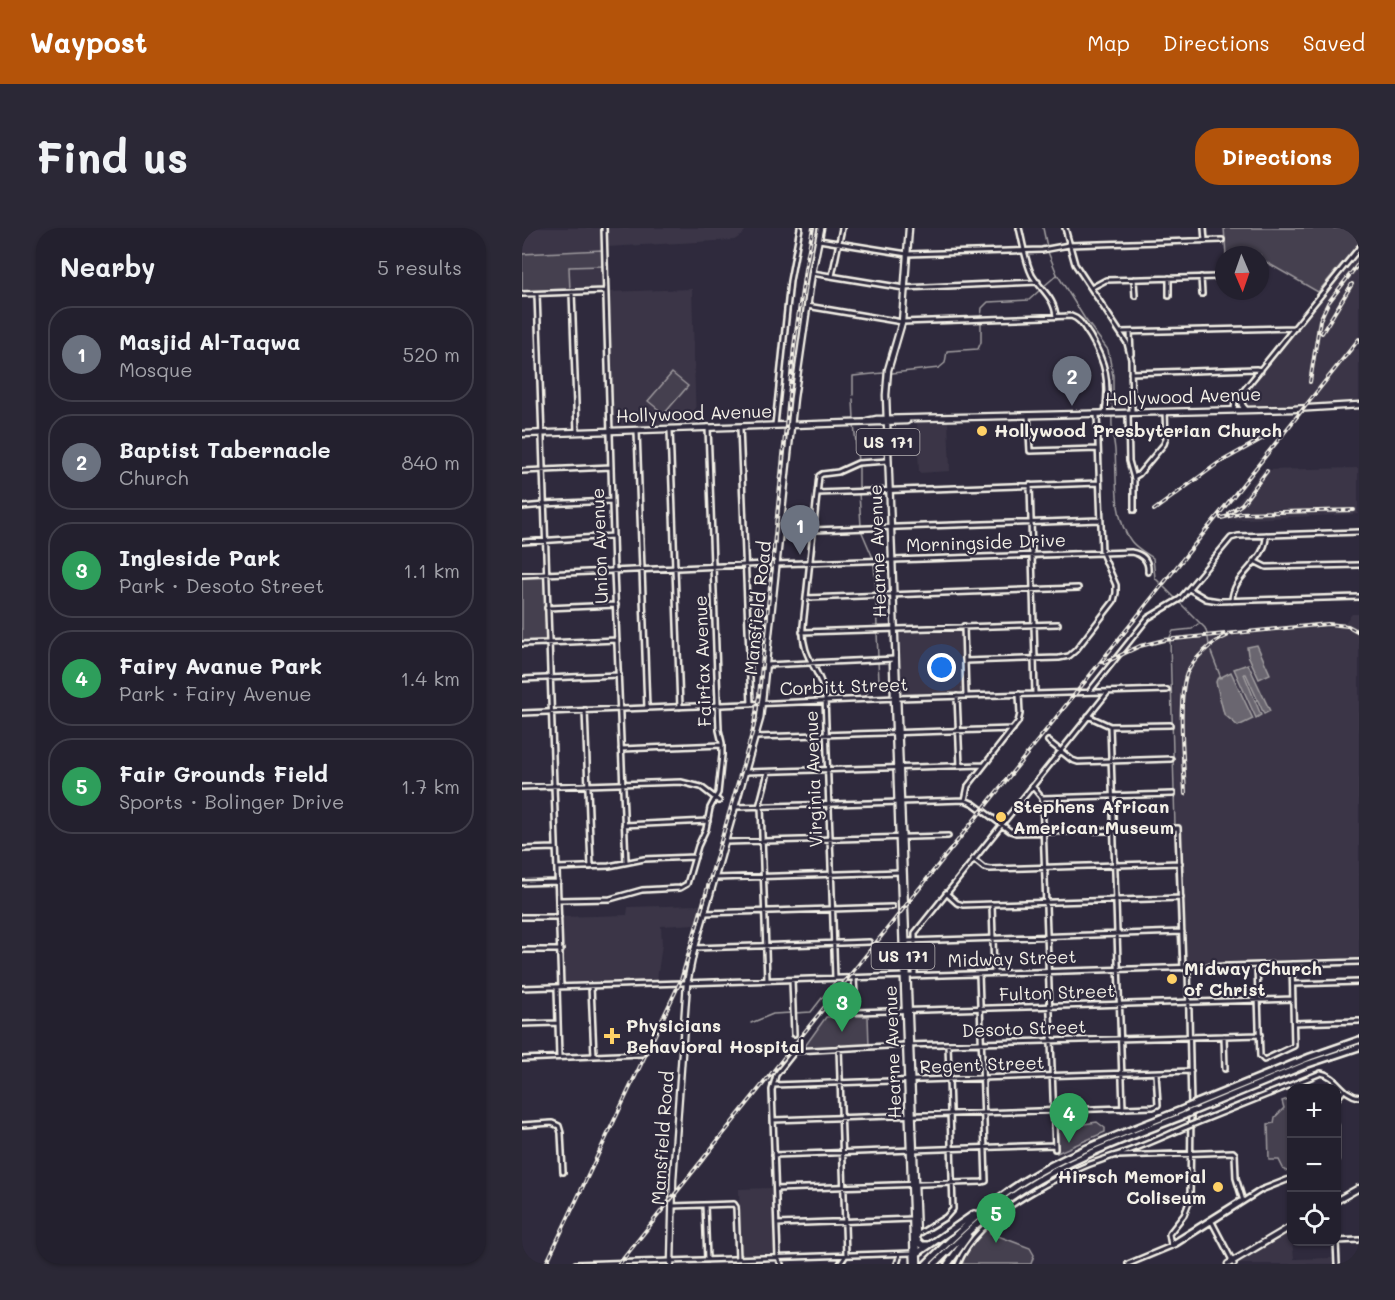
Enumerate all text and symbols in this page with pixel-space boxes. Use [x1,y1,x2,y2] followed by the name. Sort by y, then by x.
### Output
[30,24,147,60] text: Waypost
[1087,29,1130,56] text: Map
[1163,29,1270,56] text: Directions
[1303,29,1365,56] text: Saved
[1195,128,1359,185] button: Directions
[36,129,188,184] text: Find us
[1215,246,1269,300] north arrow
[60,250,155,284] text: Nearby
[377,254,462,280] text: 5 results
[119,327,301,356] text: Masjid Al-Taqwa
[77,341,86,367] text: 1
[403,341,460,367] text: 520 m
[119,356,193,382] text: Mosque
[1052,356,1092,406] pin: 2
[1104,381,1262,411] street label: Hollywood Avenue
[615,398,773,428] street label: Hollywood Avenue
[994,418,1282,442] place label: Hollywood Presbyterian Church
[975,424,989,438] marker: Hollywood Presbyterian Church
[856,429,920,455] road number: US 171
[119,435,331,464] text: Baptist Tabernacle
[76,449,87,475] text: 2
[401,449,460,475] text: 840 m
[119,464,189,490] text: Church
[863,484,891,618] street label: Hearne Avenue
[585,488,613,605] street label: Union Avenue
[780,506,820,555] pin: 1
[906,527,1066,557] street label: Morningside Drive
[738,540,776,676] street label: Mansfield Road
[119,543,280,572] text: Ingleside Park
[76,557,88,583] text: 3
[403,557,460,583] text: 1.1 km
[119,572,324,598] text: Park · Desoto Street
[688,595,716,727] street label: Fairfax Avenue
[119,651,322,680] text: Fairy Avanue Park
[927,653,956,682] your location
[75,665,88,691] text: 4
[400,665,460,691] text: 1.4 km
[779,672,909,700] street label: Corbitt Street
[119,680,312,706] text: Park · Fairy Avenue
[799,710,827,848] street label: Virginia Avenue
[119,759,328,788] text: Fair Grounds Field
[76,773,87,799] text: 5
[401,773,460,799] text: 1.7 km
[119,788,344,814] text: Sports · Bolinger Drive
[1013,794,1174,839] place label: Stephens African American Museum
[994,810,1008,824] marker: Stephens African American Museum
[872,943,934,969] road number: US 171
[947,944,1077,972] street label: Midway Street
[1184,956,1322,1001] place label: Midway Church of Christ
[1165,972,1179,986] marker: Midway Church of Christ
[999,978,1115,1006] street label: Fulton Street
[822,982,862,1032] pin: 3
[878,985,906,1119] street label: Hearne Avenue
[626,1013,805,1058] place label: Physicians Behavioral Hospital
[961,1014,1087,1042] street label: Desoto Street
[603,1027,621,1045] marker: Physicians Behavioral Hospital
[919,1050,1045,1078] street label: Regent Street
[645,1070,679,1206] street label: Mansfield Road
[1287,1084,1341,1246] map controls
[1287,1084,1341,1138] button: +
[1050,1094,1088,1143] pin: 4
[1287,1138,1341,1192] button: −
[1057,1164,1206,1209] place label: Hirsch Memorial Coliseum
[1211,1180,1225,1194] marker: Hirsch Memorial Coliseum
[1287,1192,1341,1246] button: locate
[976,1194,1016,1243] pin: 5

